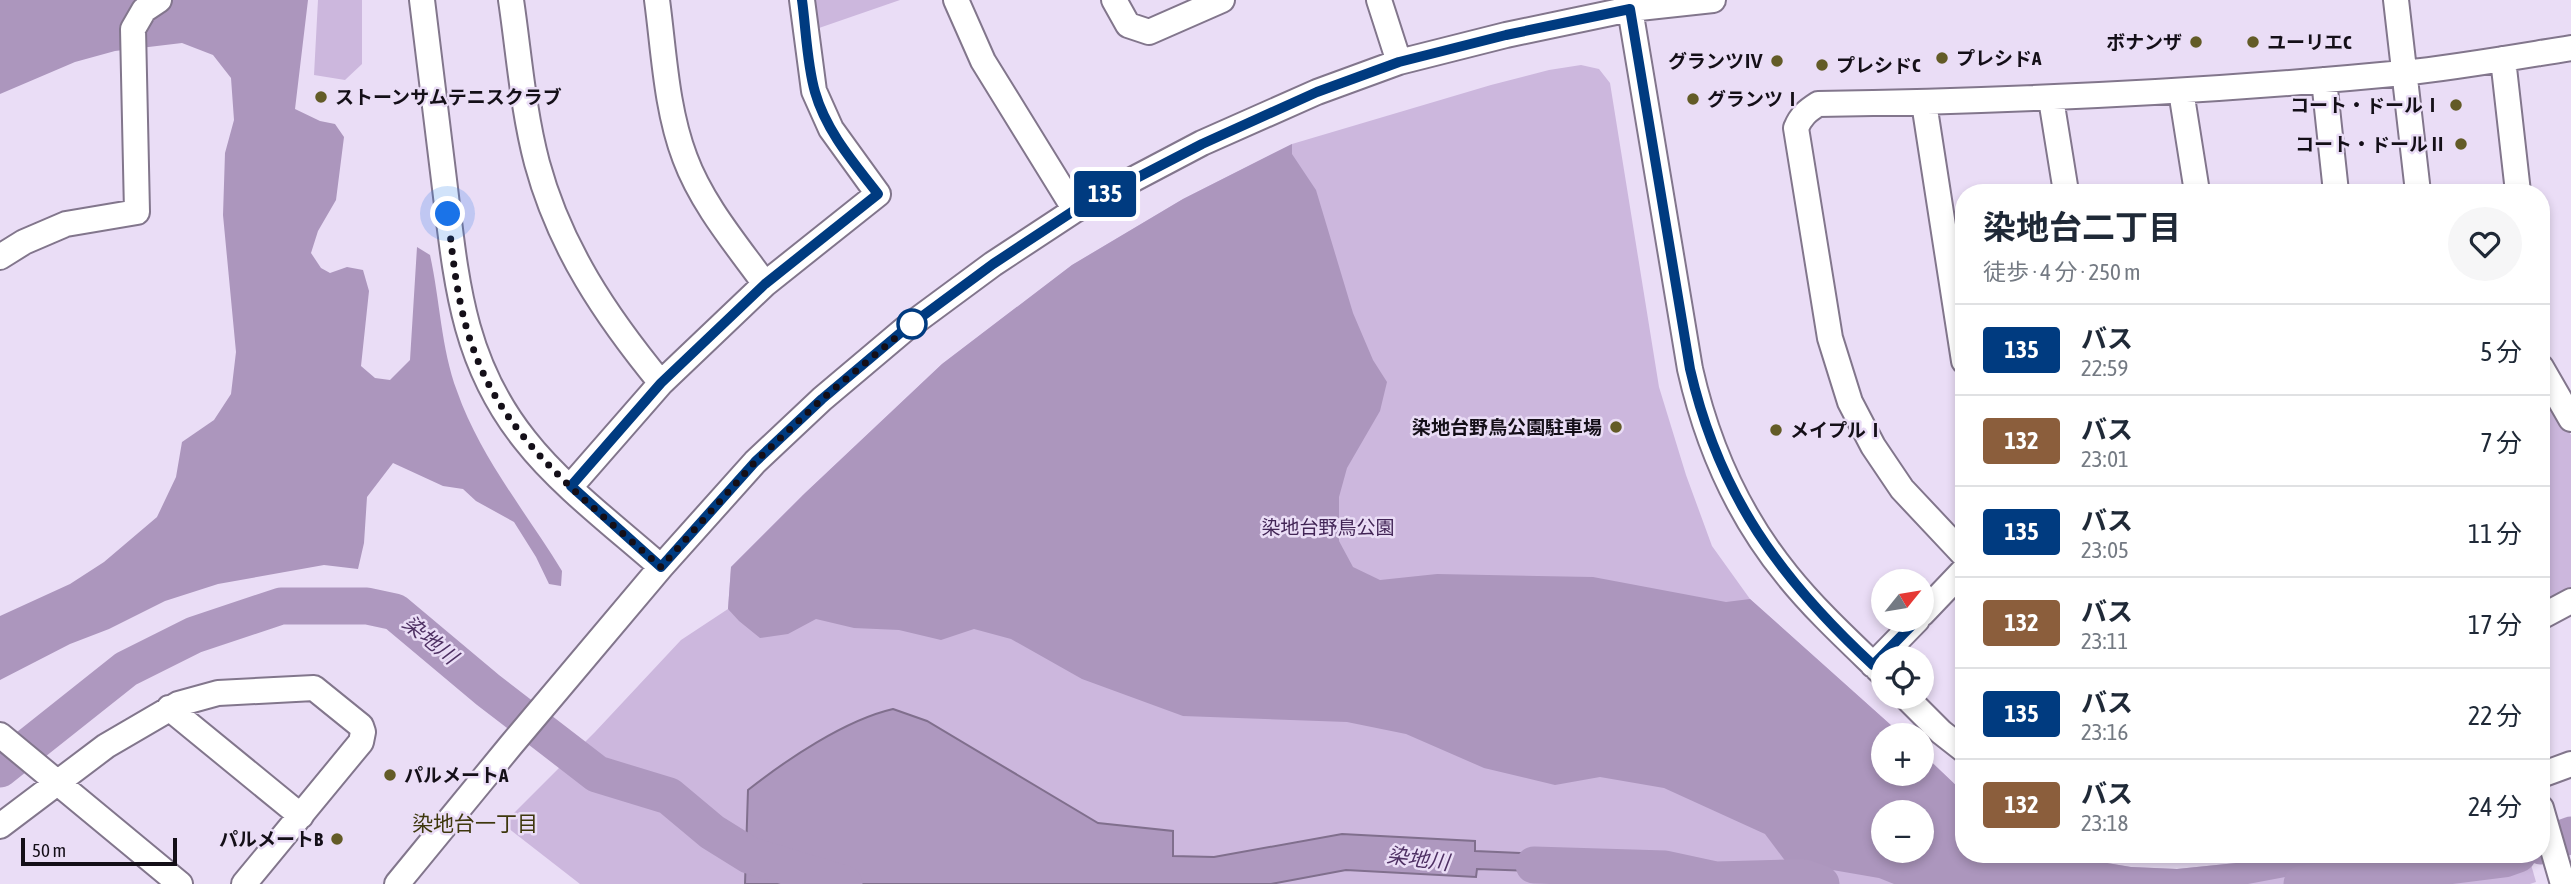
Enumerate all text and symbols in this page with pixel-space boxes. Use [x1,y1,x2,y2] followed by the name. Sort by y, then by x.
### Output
[2106,31,2182,53] place label: ボナンザ
[2267,31,2352,53] place label: ユーリエC
[2188,34,2204,50] marker: ボナンザ
[2245,34,2261,50] marker: ユーリエC
[1956,47,2042,69] place label: プレシドA
[1668,50,1763,72] place label: グランツⅣ
[1934,50,1950,66] marker: プレシドA
[1769,53,1785,69] marker: グランツⅣ
[1836,54,1921,76] place label: プレシドC
[1814,57,1830,73] marker: プレシドC
[335,86,562,108] place label: ストーンサムテニスクラブ
[1707,88,1802,110] place label: グランツⅠ
[313,89,329,105] marker: ストーンサムテニスクラブ
[1685,91,1701,107] marker: グランツⅠ
[2290,94,2442,116] place label: コート・ドールⅠ
[2448,97,2464,113] marker: コート・ドールⅠ
[2295,133,2447,155] place label: コート・ドールⅡ
[2453,136,2469,152] marker: コート・ドールⅡ
[1065,171,1145,217] line badge: 135
[1088,180,1122,207] text: 135
[430,196,465,231] your location
[2448,207,2522,281] button: heart
[1983,208,2181,246] text: 染地台二丁目
[1983,259,2141,285] text: 徒歩 · 4 分 · 250 m
[897,309,927,339] unlabelled marker
[2081,324,2133,354] text: バス
[2005,336,2038,363] text: 135
[2480,337,2522,367] text: 5 分
[2081,355,2128,381] text: 22:59
[2081,415,2133,445] text: バス
[1412,416,1602,438] place label: 染地台野鳥公園駐車場
[1608,419,1624,435] marker: 染地台野鳥公園駐車場
[1790,419,1885,441] place label: メイプルⅠ
[1768,422,1784,438] marker: メイプルⅠ
[2005,427,2038,454] text: 132
[2480,428,2522,458] text: 7 分
[2081,446,2129,472] text: 23:01
[2081,506,2133,536] text: バス
[1261,516,1395,538] park label: 染地台野鳥公園
[2005,518,2038,545] text: 135
[2468,519,2522,549] text: 11 分
[2081,537,2129,563] text: 23:05
[1871,569,1934,632] north arrow
[1871,569,1934,863] map controls
[2081,597,2133,627] text: バス
[2005,609,2038,636] text: 132
[399,610,464,670] water label: 染地川
[2468,610,2522,640] text: 17 分
[2081,628,2128,654] text: 23:11
[1871,646,1934,709] button: locate
[2081,688,2133,718] text: バス
[2005,700,2038,727] text: 135
[2468,701,2522,731] text: 22 分
[2081,719,2128,745] text: 23:16
[1871,723,1934,786] button: +
[404,764,509,786] place label: パルメートA
[382,767,398,783] marker: パルメートA
[2081,779,2133,809] text: バス
[2005,791,2038,818] text: 132
[2468,792,2522,822] text: 24 分
[1871,800,1934,863] button: −
[2081,810,2128,836] text: 23:18
[412,811,538,835] district label: 染地台一丁目
[219,828,323,850] place label: パルメートB
[329,831,345,847] marker: パルメートB
[21,835,177,867] scale bar
[32,839,66,861] text: 50 m
[1385,842,1453,874] water label: 染地川

